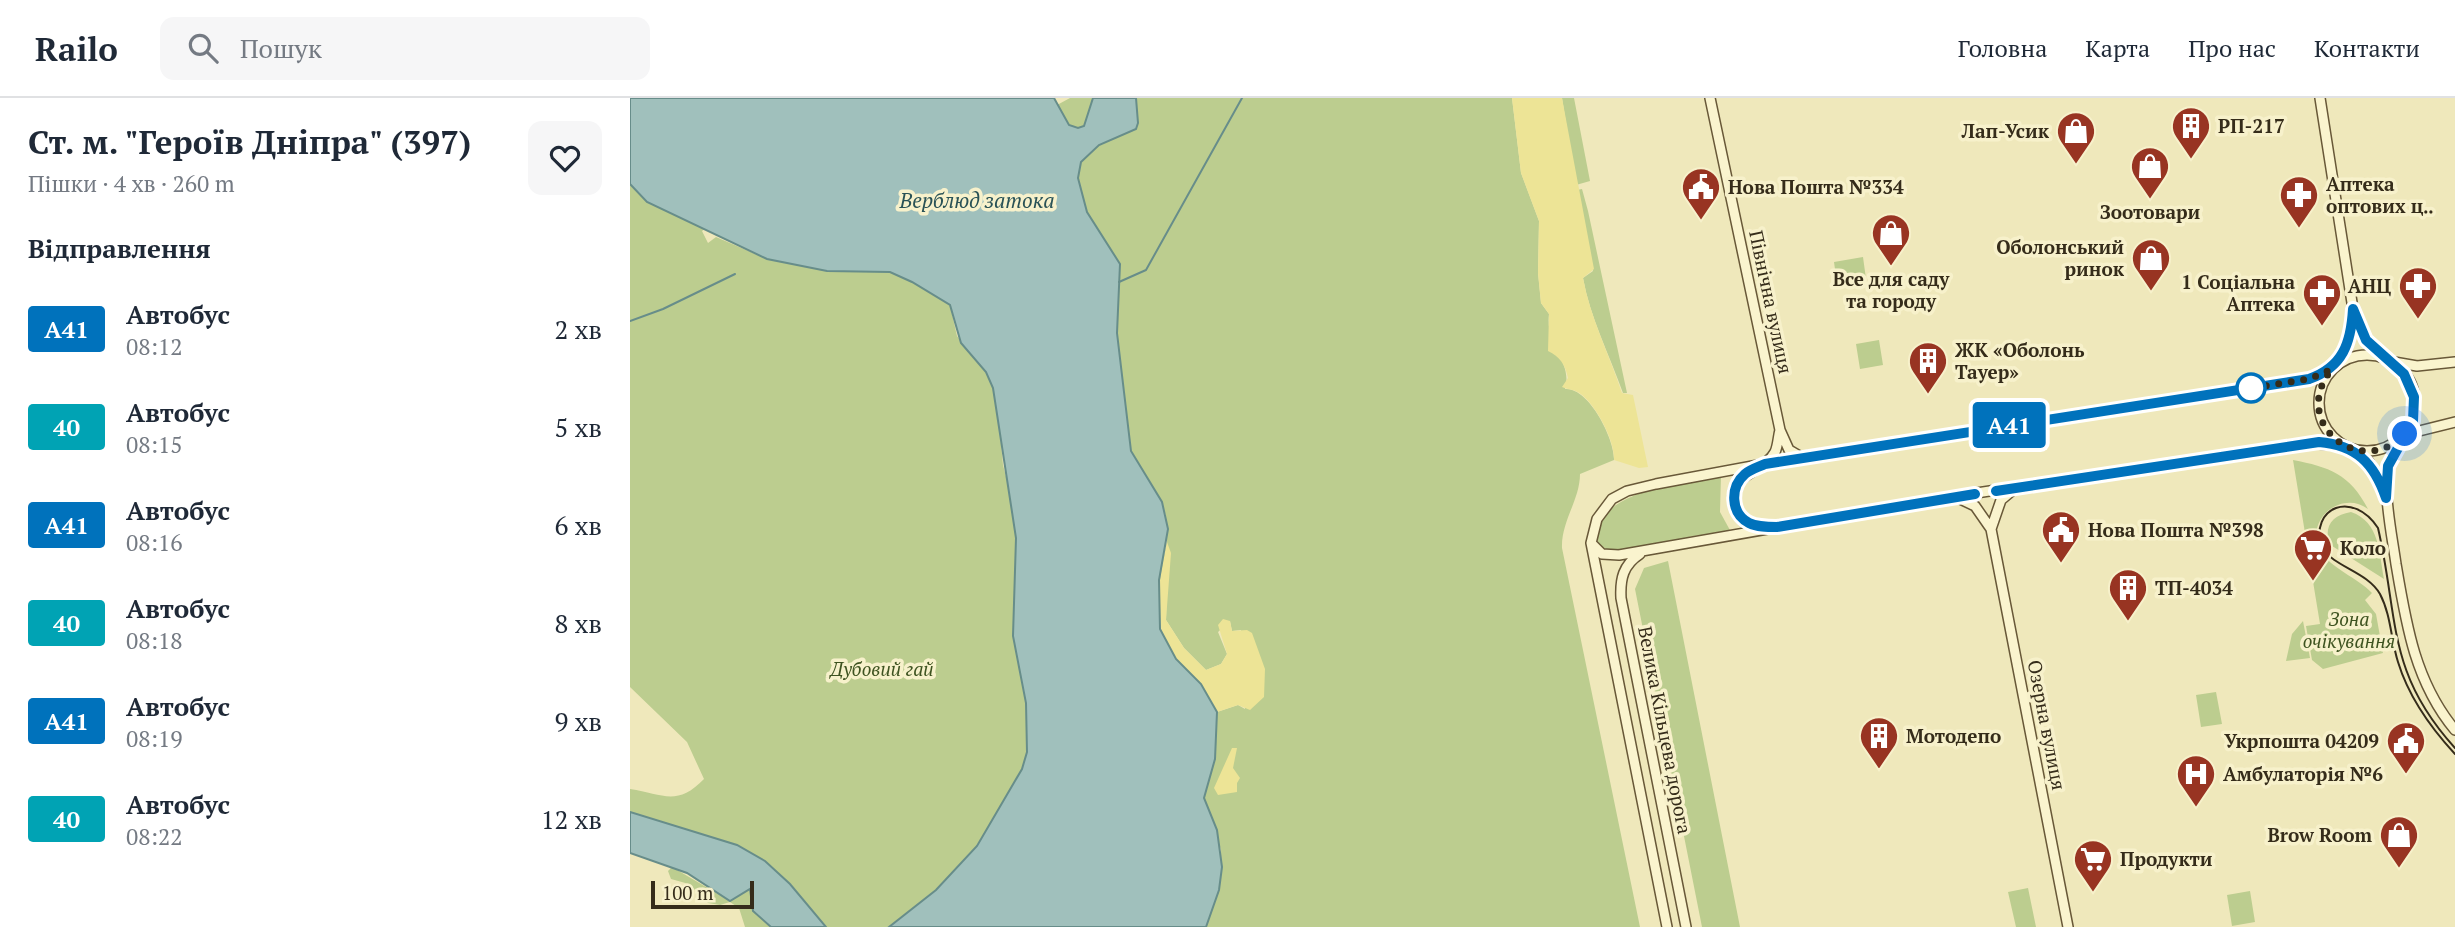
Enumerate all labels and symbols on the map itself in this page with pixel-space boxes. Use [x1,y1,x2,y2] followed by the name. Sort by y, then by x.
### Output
[2170,105,2212,160] building icon: РП-217
[2055,110,2097,165] shop icon: Лап-Усик
[2218,113,2285,138] place label: РП-217
[1961,118,2050,143] place label: Лап-Усик
[2129,145,2171,200] shop icon: Зоотовари
[1680,166,1722,221] public building icon: Нова Пошта №334
[2326,171,2434,218] place label: Аптека оптових ц‥
[1728,174,1904,199] place label: Нова Пошта №334
[2278,174,2320,229] pharmacy icon: Аптека оптових ц‥
[898,186,1055,214] water label: Верблюд затока
[2100,199,2201,224] place label: Зоотовари
[1870,212,1912,267] shop icon: Все для саду та городу
[1744,228,1799,376] street label: Північна вулиця
[1996,234,2125,281] place label: Оболонський ринок
[2130,237,2172,292] shop icon: Оболонський ринок
[2397,265,2439,320] pharmacy icon: АНЦ
[1833,266,1950,313] place label: Все для саду та городу
[2181,269,2295,316] place label: 1 Соціальна Аптека
[2301,272,2343,327] pharmacy icon: 1 Соціальна Аптека
[2348,273,2391,298] place label: АНЦ
[1955,337,2085,384] place label: ЖК «Оболонь Тауер»
[1907,340,1949,395] building icon: ЖК «Оболонь Тауер»
[2236,373,2266,403] unlabelled marker
[1969,402,2049,448] line badge: A41
[2387,416,2422,451] your location
[2040,509,2082,564] public building icon: Нова Пошта №398
[2088,517,2264,542] place label: Нова Пошта №398
[2292,527,2334,582] supermarket icon: Коло
[2340,535,2386,560] place label: Коло
[2107,567,2149,622] building icon: ТП-4034
[2155,575,2233,600] place label: ТП-4034
[2303,606,2395,653] park label: Зона очікування
[1633,624,1698,836] street label: Велика Кільцева дорога
[828,656,934,681] park label: Дубовий гай
[2023,658,2072,792] street label: Озерна вулиця
[1858,715,1900,770] building icon: Мотодепо
[2385,720,2427,775] public building icon: Укрпошта 04209
[1906,723,2001,748] place label: Мотодепо
[2224,728,2379,753] place label: Укрпошта 04209
[2175,753,2217,808] hospital icon: Амбулаторія №6
[2223,761,2383,786] place label: Амбулаторія №6
[2378,814,2420,869] shop icon: Brow Room
[2267,822,2372,847] place label: Brow Room
[2072,838,2114,893] supermarket icon: Продукти
[2120,846,2213,871] place label: Продукти
[651,878,754,910] scale bar

